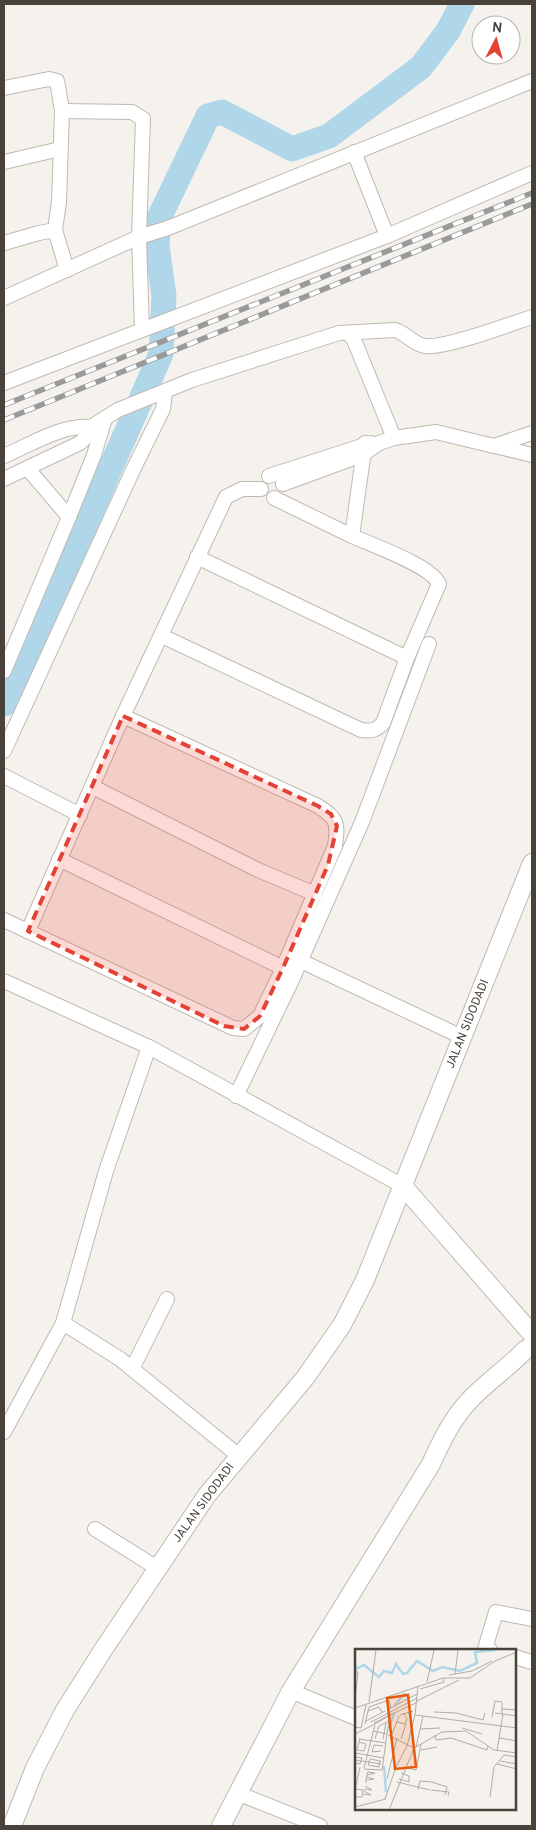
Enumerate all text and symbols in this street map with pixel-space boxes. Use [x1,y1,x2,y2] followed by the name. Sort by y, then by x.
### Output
[471,15,521,65] north arrow
[491,20,503,38] text: N
[443,977,493,1071] street label: JALAN SIDODADI
[170,1460,238,1546] street label: JALAN SIDODADI
[355,1649,516,1810] inset map

